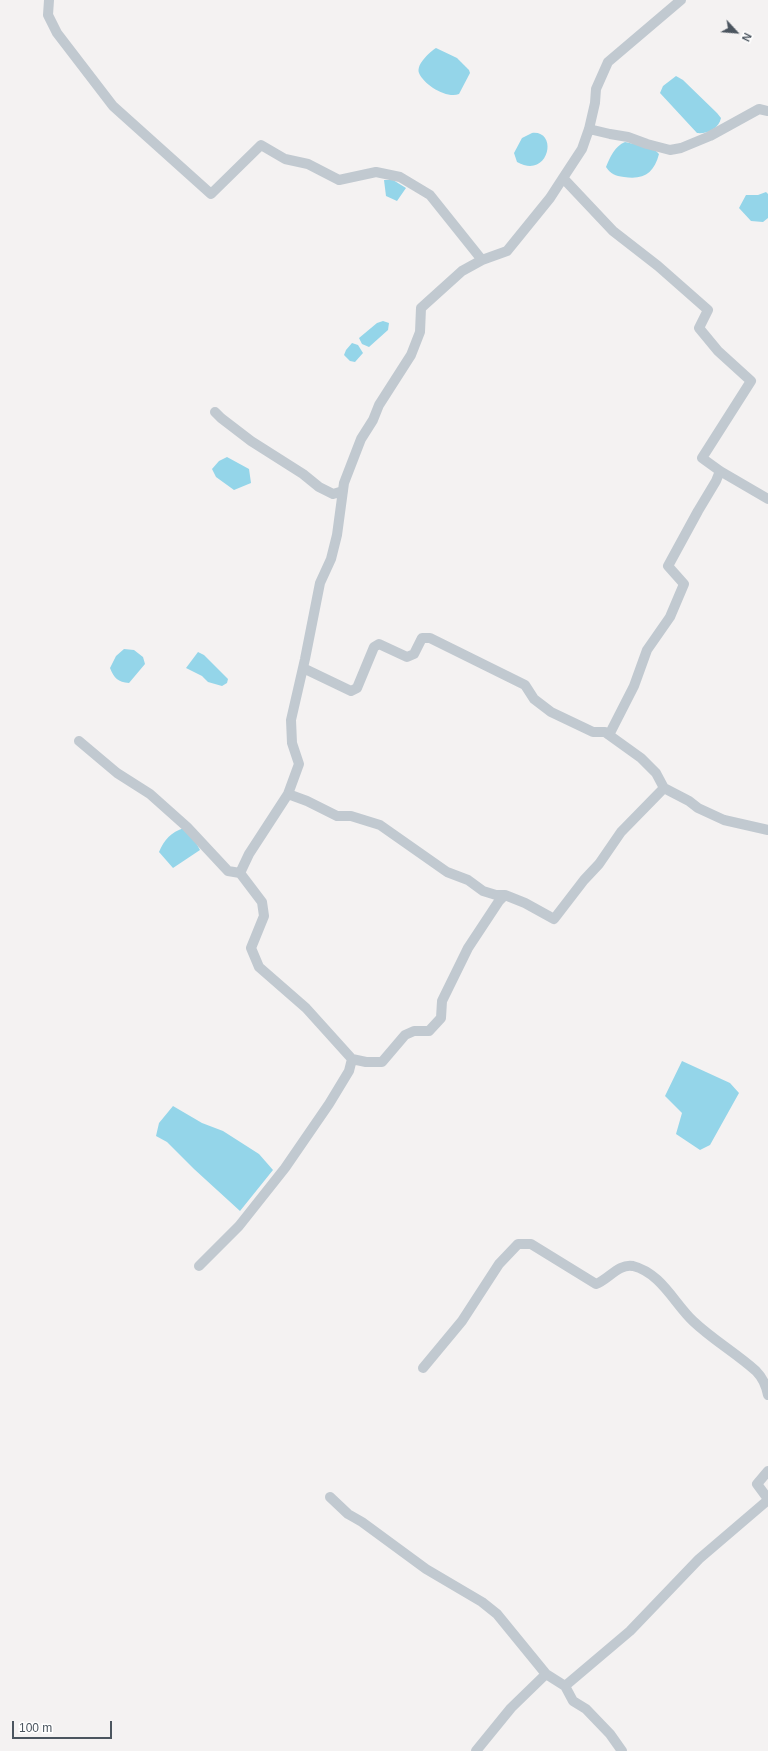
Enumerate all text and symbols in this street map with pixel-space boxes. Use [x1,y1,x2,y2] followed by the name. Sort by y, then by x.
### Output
[716,12,756,52] north arrow
[740,31,754,43] text: N
[14,1713,114,1739] scale bar
[19,1721,52,1735] text: 100 m

